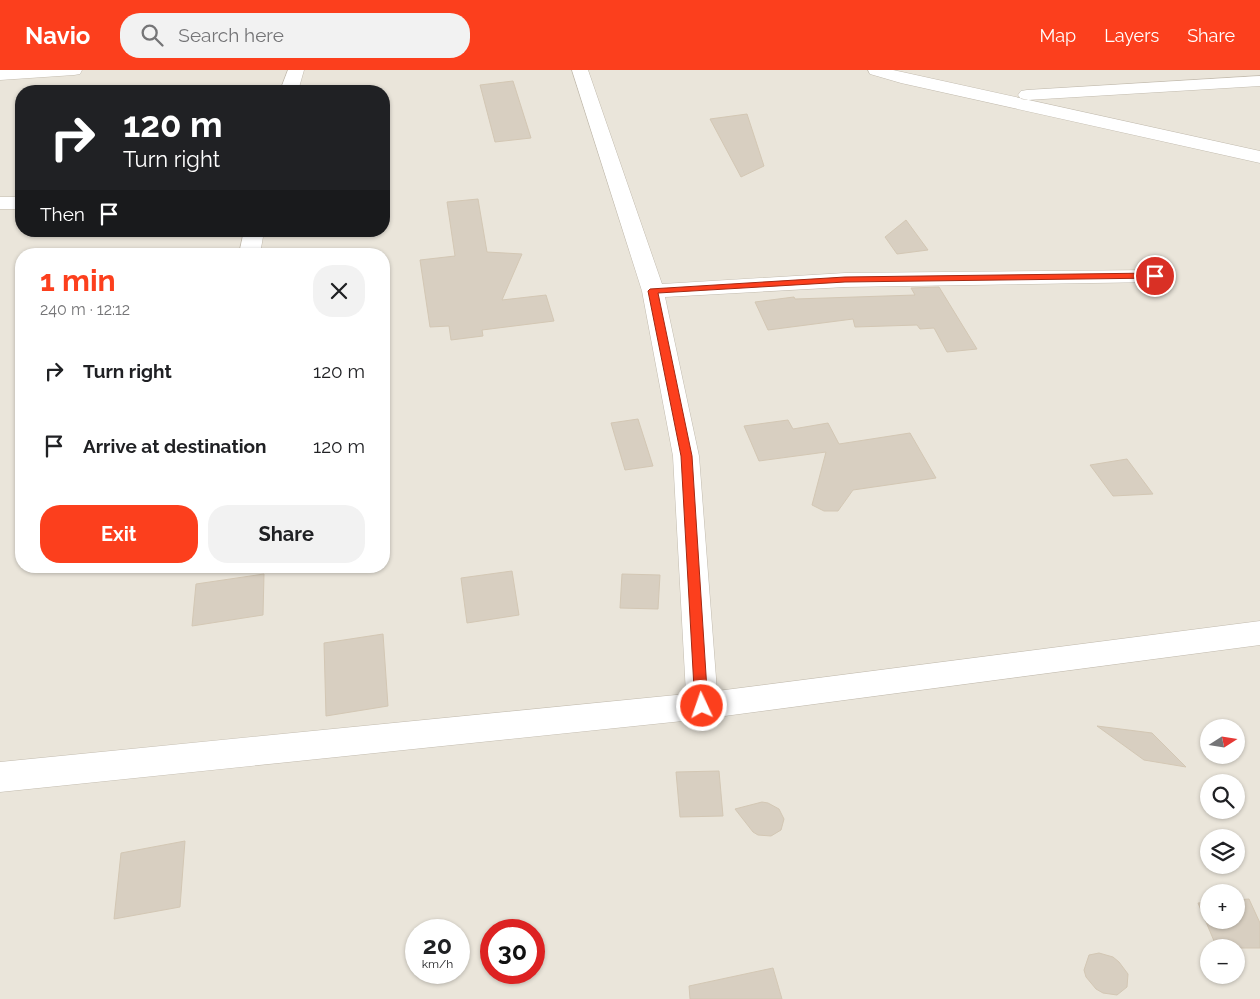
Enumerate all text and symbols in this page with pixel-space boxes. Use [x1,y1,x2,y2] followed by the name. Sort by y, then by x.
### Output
[120,13,470,58] search box
[25,21,90,50] text: Navio
[138,21,166,49] icon: search
[178,24,284,46] text: Search here
[1040,25,1076,46] text: Map
[1104,25,1159,46] text: Layers
[1187,25,1235,46] text: Share
[123,104,223,145] text: 120 m
[40,105,105,170] icon: right
[123,146,220,172] text: Turn right
[95,200,123,228] icon: arrive
[40,203,85,225] text: Then
[1134,255,1176,297] pin
[1141,262,1169,290] icon: arrive
[40,263,116,298] text: 1 min
[313,265,365,317] button: close
[40,300,130,319] text: 240 m · 12:12
[40,357,68,385] icon: right
[83,360,172,382] text: Turn right
[313,360,365,382] text: 120 m
[40,432,68,460] icon: arrive
[83,435,267,457] text: Arrive at destination
[313,435,365,457] text: 120 m
[40,505,198,563] button: Exit
[208,505,365,563] button: Share
[675,679,727,731] position arrow
[1200,719,1245,764] north arrow
[1200,719,1245,984] map controls
[1200,774,1245,819] button: search
[1200,829,1245,874] button: layers
[1200,884,1245,929] button: +
[480,919,545,984] speed limit sign: 30
[423,930,452,960] text: 20
[1200,939,1245,984] button: −
[422,957,453,971] text: km/h

